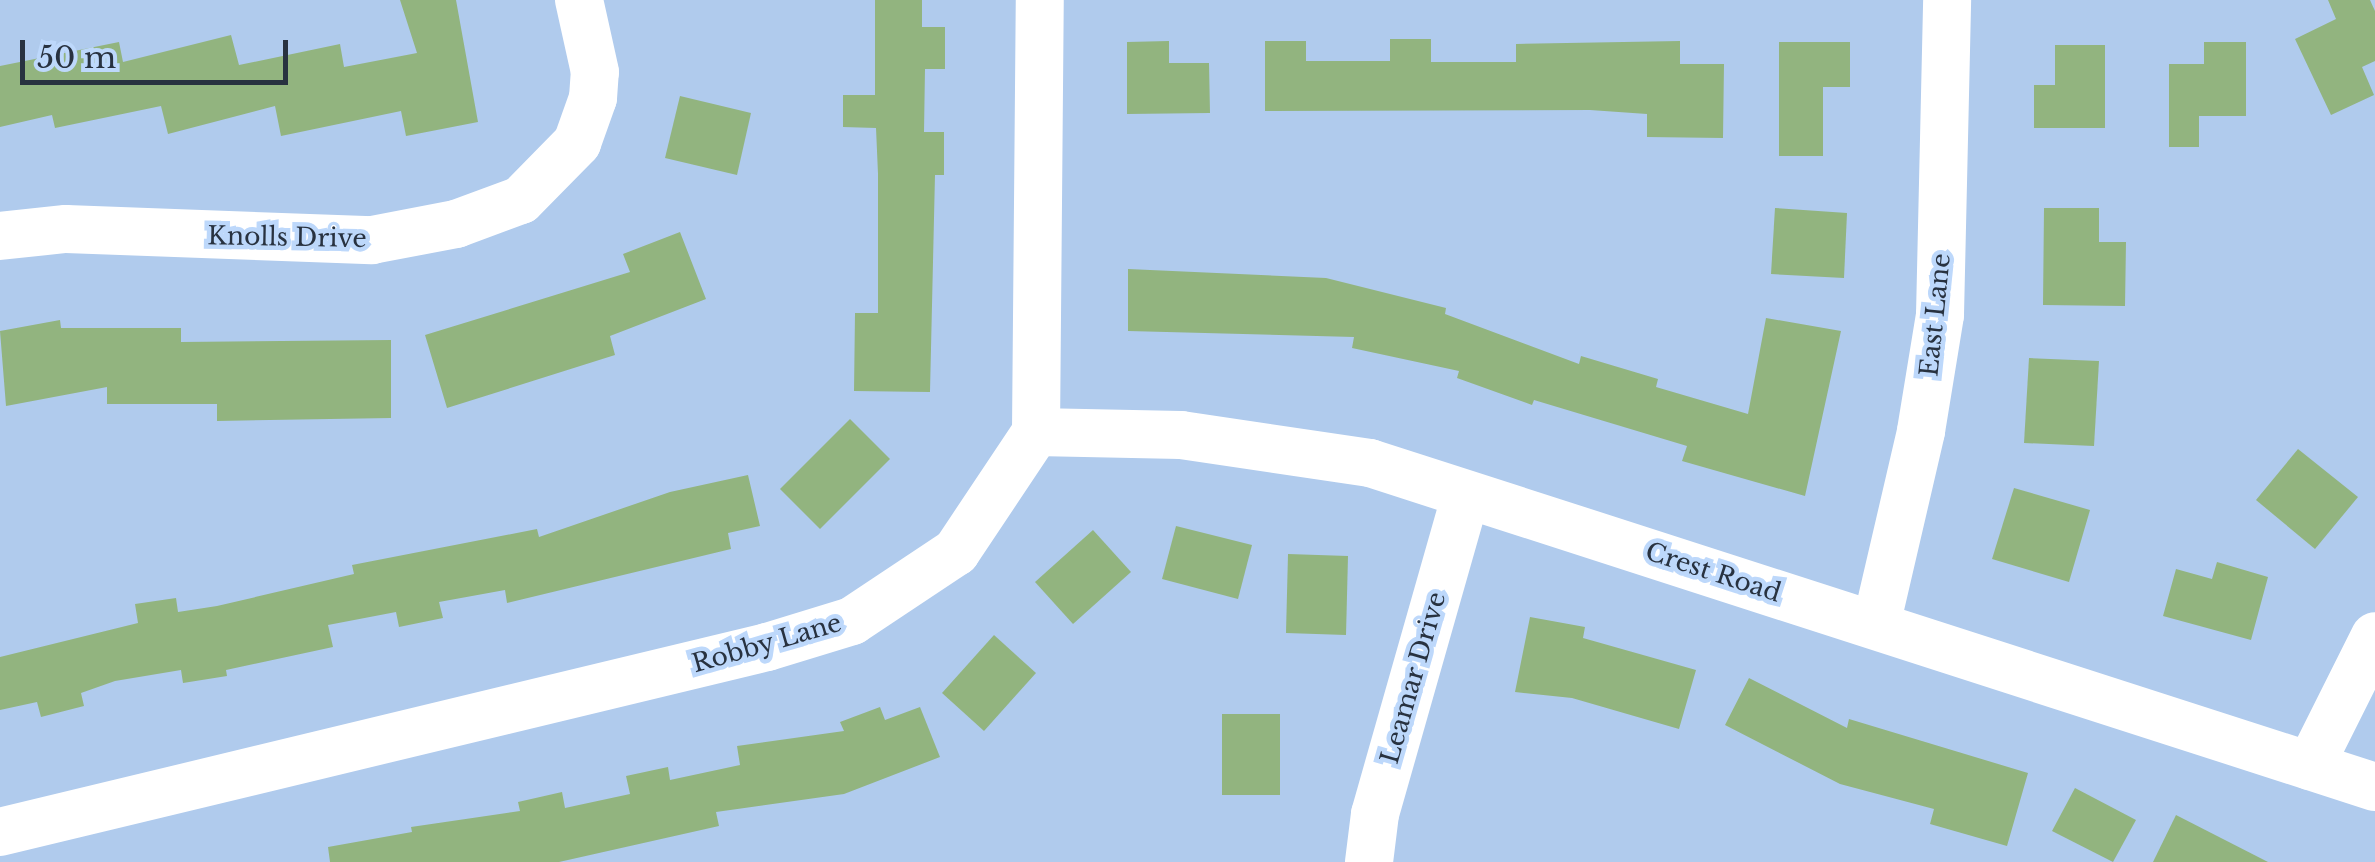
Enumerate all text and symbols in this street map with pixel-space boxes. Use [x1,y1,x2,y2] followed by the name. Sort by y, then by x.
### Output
[25,20,292,82] scale bar
[37,39,116,76] text: 50 m
[207,222,367,254] street label: Knolls Drive
[1915,252,1957,378] street label: East Lane
[1642,537,1784,609] street label: Crest Road
[1375,589,1453,767] street label: Leamar Drive
[688,608,846,680] street label: Robby Lane

